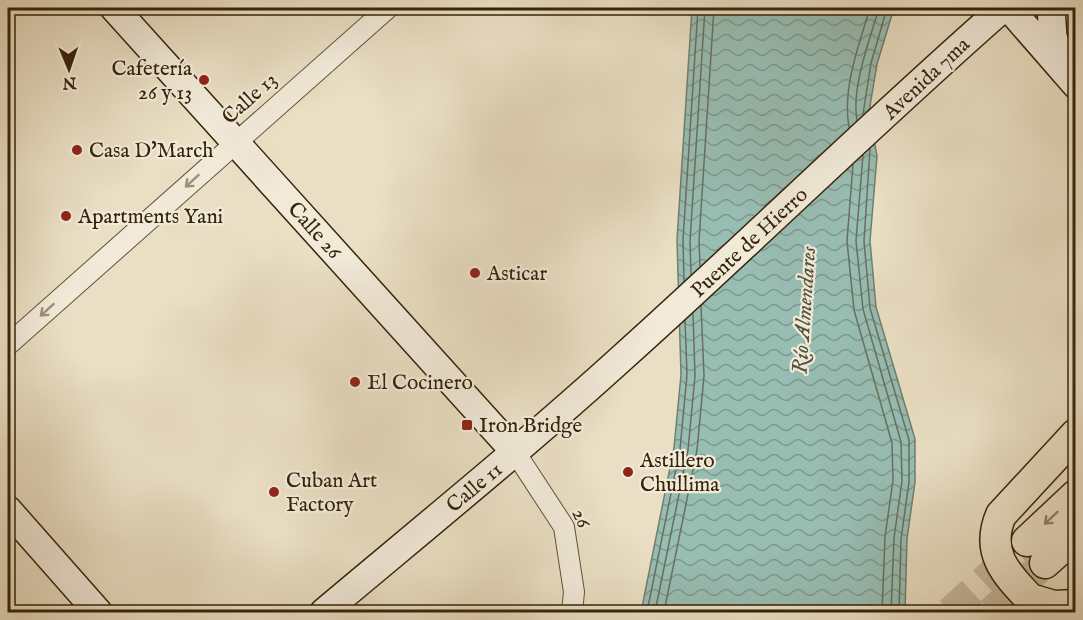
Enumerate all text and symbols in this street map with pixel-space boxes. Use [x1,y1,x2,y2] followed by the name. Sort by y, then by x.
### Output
[877,31,977,127] street label: Avenida 7ma
[39,39,99,99] north arrow
[111,56,193,107] place label: Cafetería 26 y 13
[217,67,283,131] street label: Calle 13
[62,72,78,92] text: N
[197,73,211,87] marker: Cafetería 26 y 13
[89,138,213,165] place label: Casa D'March
[70,143,84,157] marker: Casa D'March
[185,174,200,188] one-way arrow
[686,182,814,304] street label: Puente de Hierro
[281,197,348,266] street label: Calle 26
[77,204,223,231] place label: Apartments Yani
[59,209,73,223] marker: Apartments Yani
[787,245,823,375] water label: Río Almendares
[486,261,547,288] place label: Asticar
[468,266,482,280] marker: Asticar
[40,303,55,317] one-way arrow
[367,370,473,397] place label: El Cocinero
[348,375,362,389] marker: El Cocinero
[479,413,582,440] place label: Iron Bridge
[460,418,474,432] marker: Iron Bridge
[639,448,720,499] place label: Astillero Chullima
[441,457,509,519] street label: Calle 11
[621,465,635,479] marker: Astillero Chullima
[286,468,377,519] place label: Cuban Art Factory
[267,485,281,499] marker: Cuban Art Factory
[565,505,597,533] street label: 26
[1044,511,1059,525] one-way arrow

